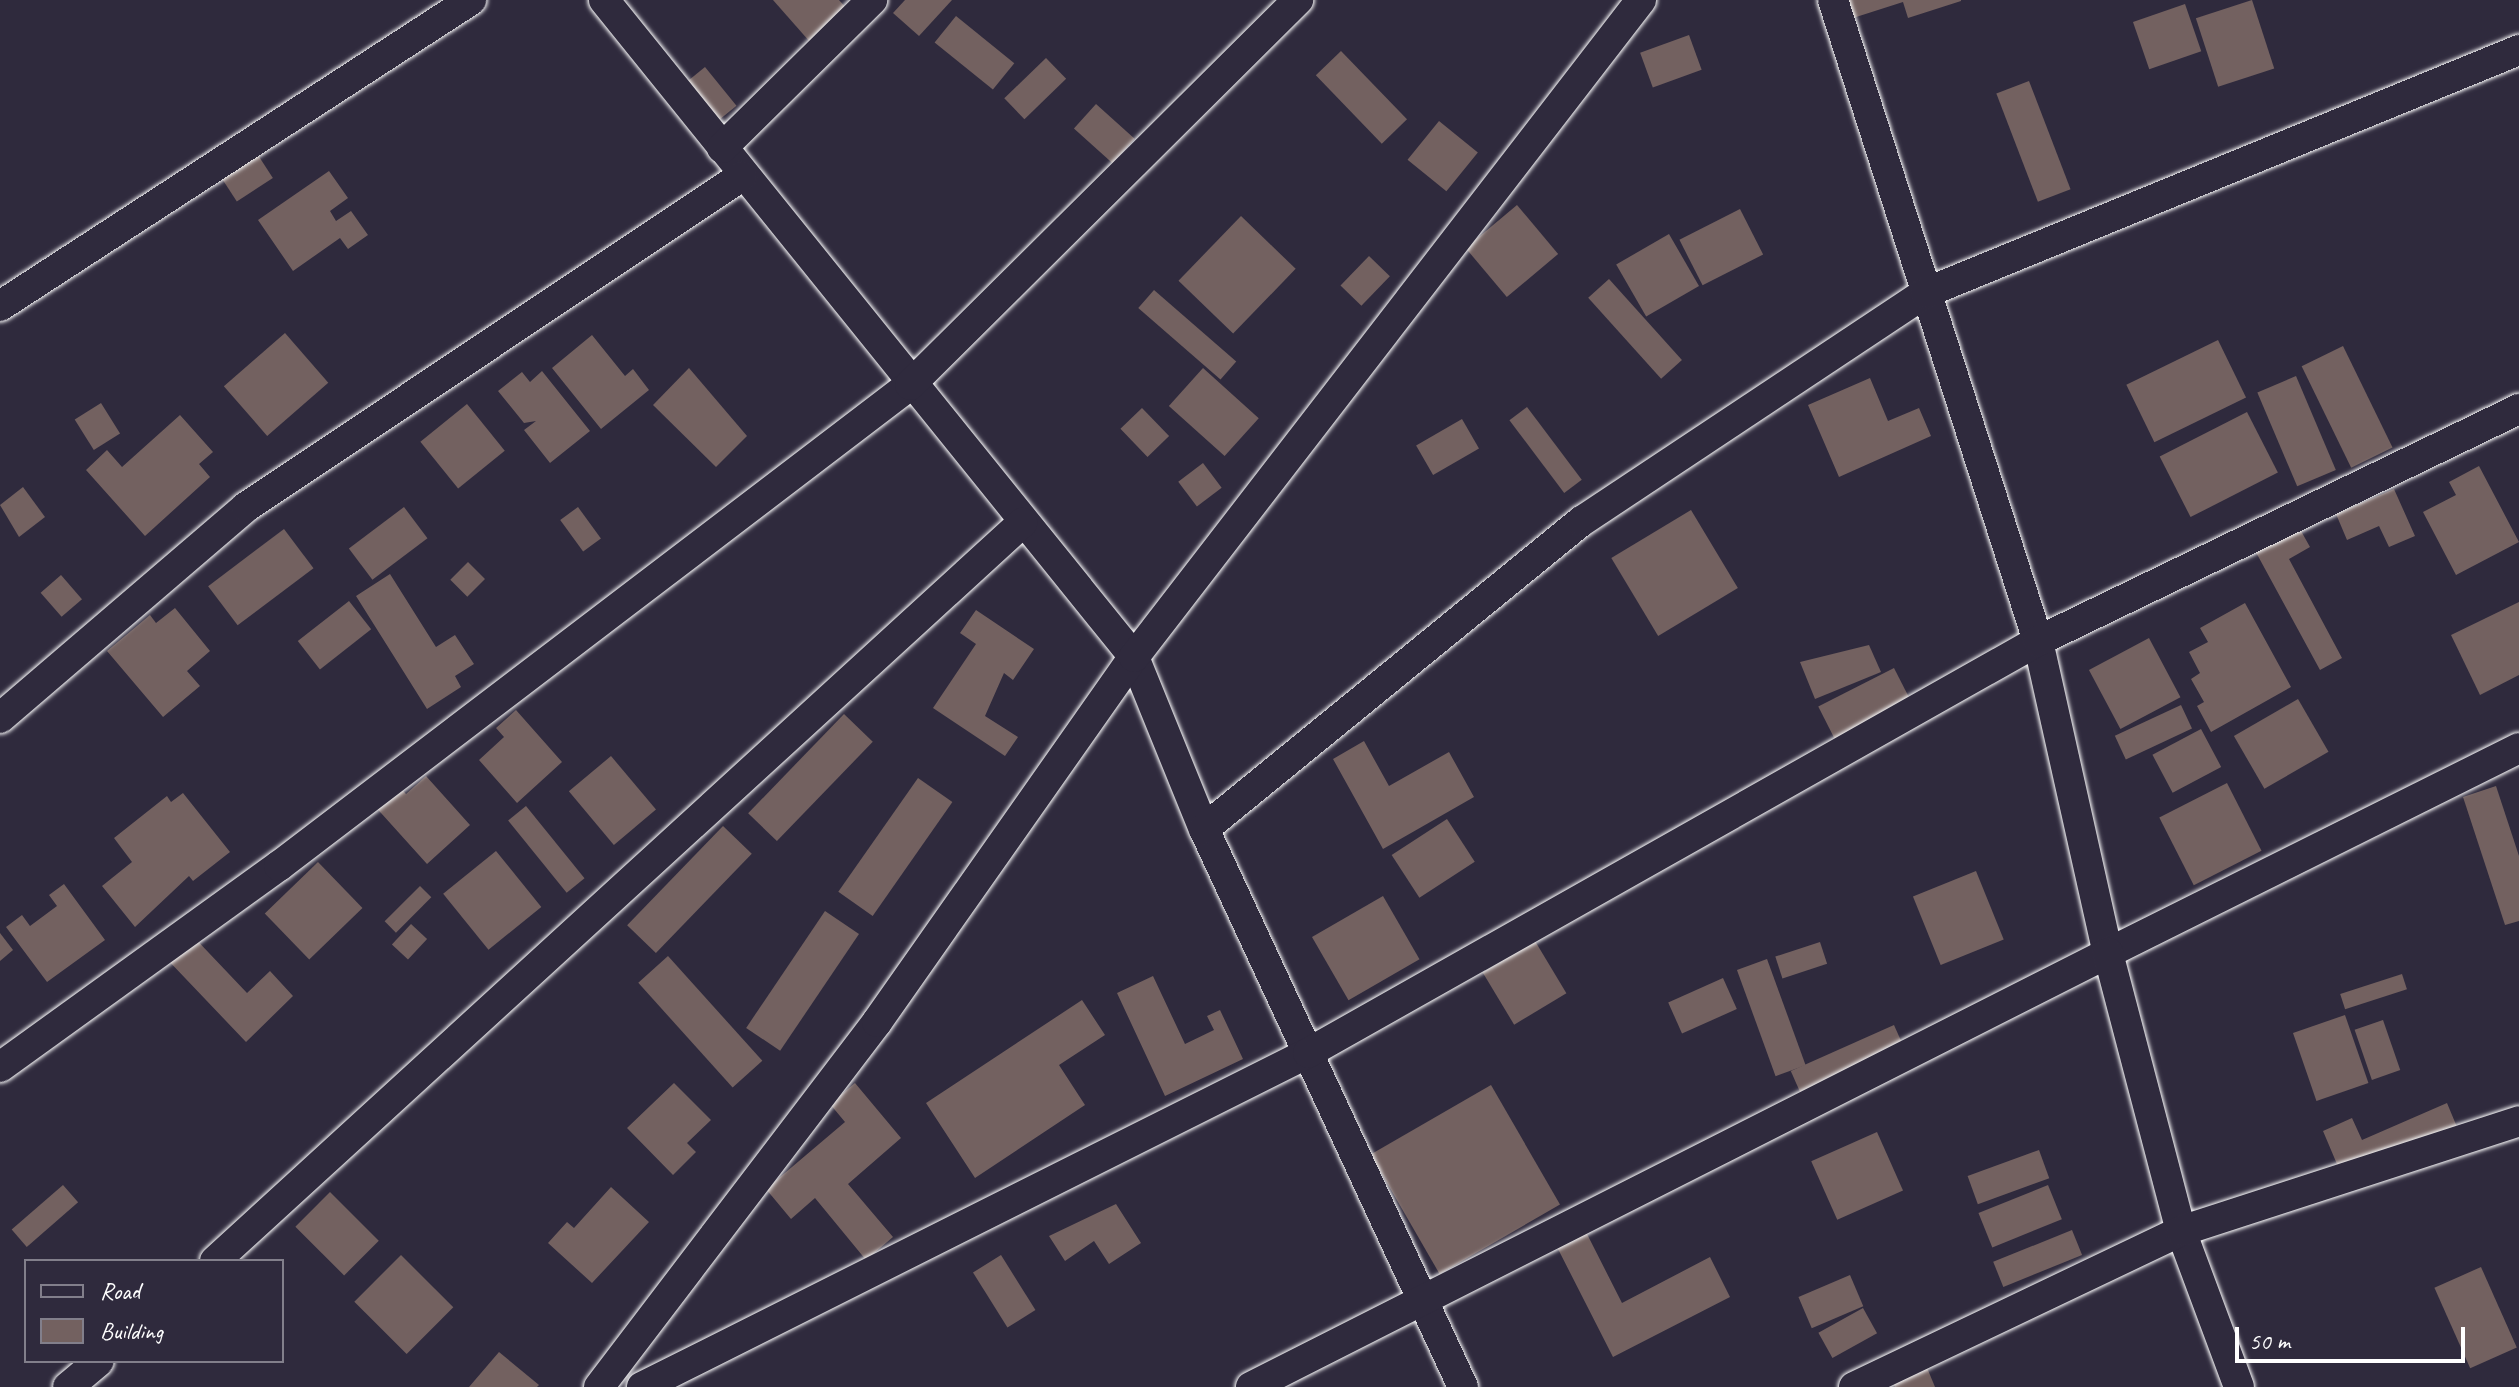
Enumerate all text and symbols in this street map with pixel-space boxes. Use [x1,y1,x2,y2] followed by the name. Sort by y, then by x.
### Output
[24,1259,284,1363] legend
[100,1276,140,1306] text: Road
[2239,1311,2469,1361] scale bar
[100,1316,163,1346] text: Building
[2249,1326,2290,1356] text: 50 m

